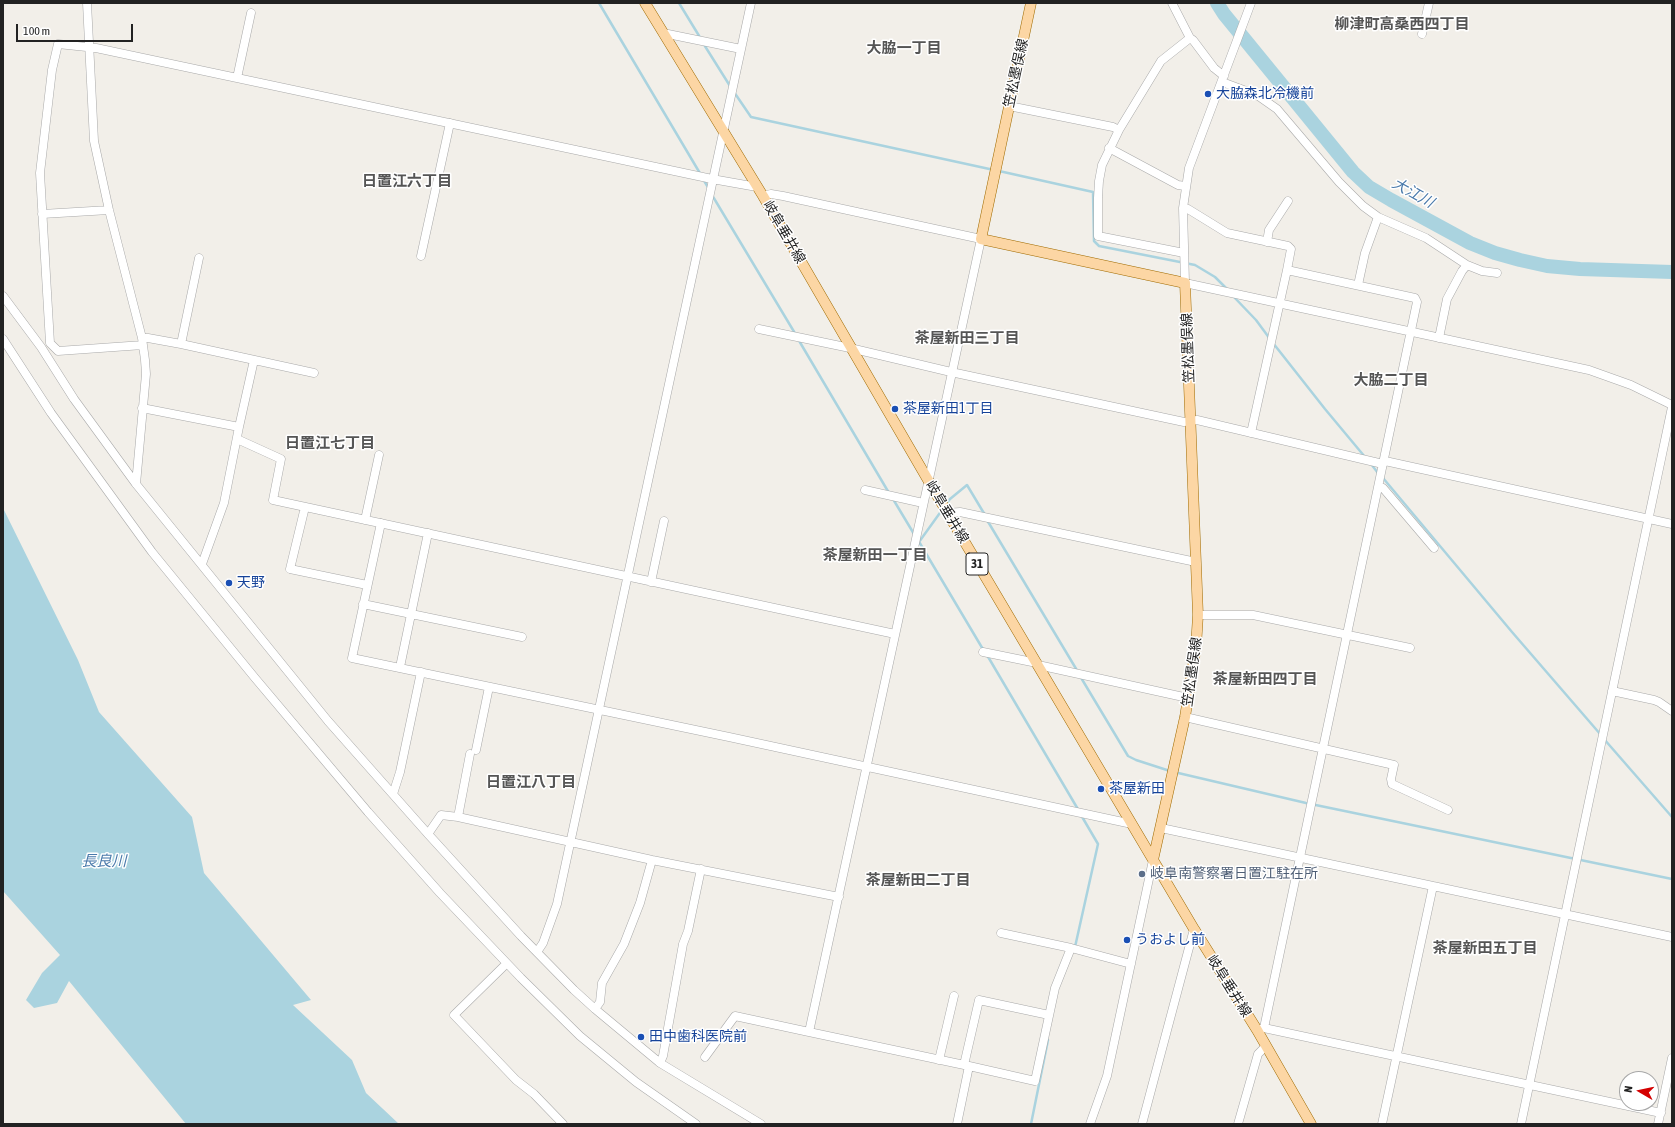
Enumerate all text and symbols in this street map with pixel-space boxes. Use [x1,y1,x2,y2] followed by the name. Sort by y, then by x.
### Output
[1335,15,1469,33] district label: 柳津町高桑西四丁目
[18,16,135,42] scale bar
[23,24,50,38] text: 100 m
[1001,37,1031,109] street label: 笠松墨俣線
[867,39,941,57] district label: 大脇一丁目
[1216,86,1314,102] place label: 大脇森北冷機前
[1203,89,1213,99] marker: 大脇森北冷機前
[362,172,452,190] district label: 日置江六丁目
[1389,174,1437,212] water label: 大江川
[759,197,809,267] street label: 岐阜垂井線
[1178,313,1198,383] street label: 笠松墨俣線
[915,329,1019,347] district label: 茶屋新田三丁目
[1354,371,1428,389] district label: 大脇二丁目
[903,401,994,417] place label: 茶屋新田1丁目
[890,404,900,414] marker: 茶屋新田1丁目
[285,434,375,452] district label: 日置江七丁目
[922,478,972,546] street label: 岐阜垂井線
[823,546,927,564] district label: 茶屋新田一丁目
[966,553,988,575] road number: 31
[237,575,265,591] place label: 天野
[224,578,234,588] marker: 天野
[1179,636,1205,708] street label: 笠松墨俣線
[1213,670,1317,688] district label: 茶屋新田四丁目
[486,773,576,791] district label: 日置江八丁目
[1109,781,1165,797] place label: 茶屋新田
[1096,784,1106,794] marker: 茶屋新田
[82,852,126,870] water label: 長良川
[1150,866,1318,882] place label: 岐阜南警察署日置江駐在所
[1137,869,1147,879] marker: 岐阜南警察署日置江駐在所
[866,871,970,889] district label: 茶屋新田二丁目
[1135,932,1205,948] place label: うおよし前
[1122,935,1132,945] marker: うおよし前
[1433,939,1537,957] district label: 茶屋新田五丁目
[1203,952,1255,1020] street label: 岐阜垂井線
[649,1029,747,1045] place label: 田中歯科医院前
[636,1032,646,1042] marker: 田中歯科医院前
[1619,1071,1659,1111] north arrow
[1622,1085,1635,1093] text: N

